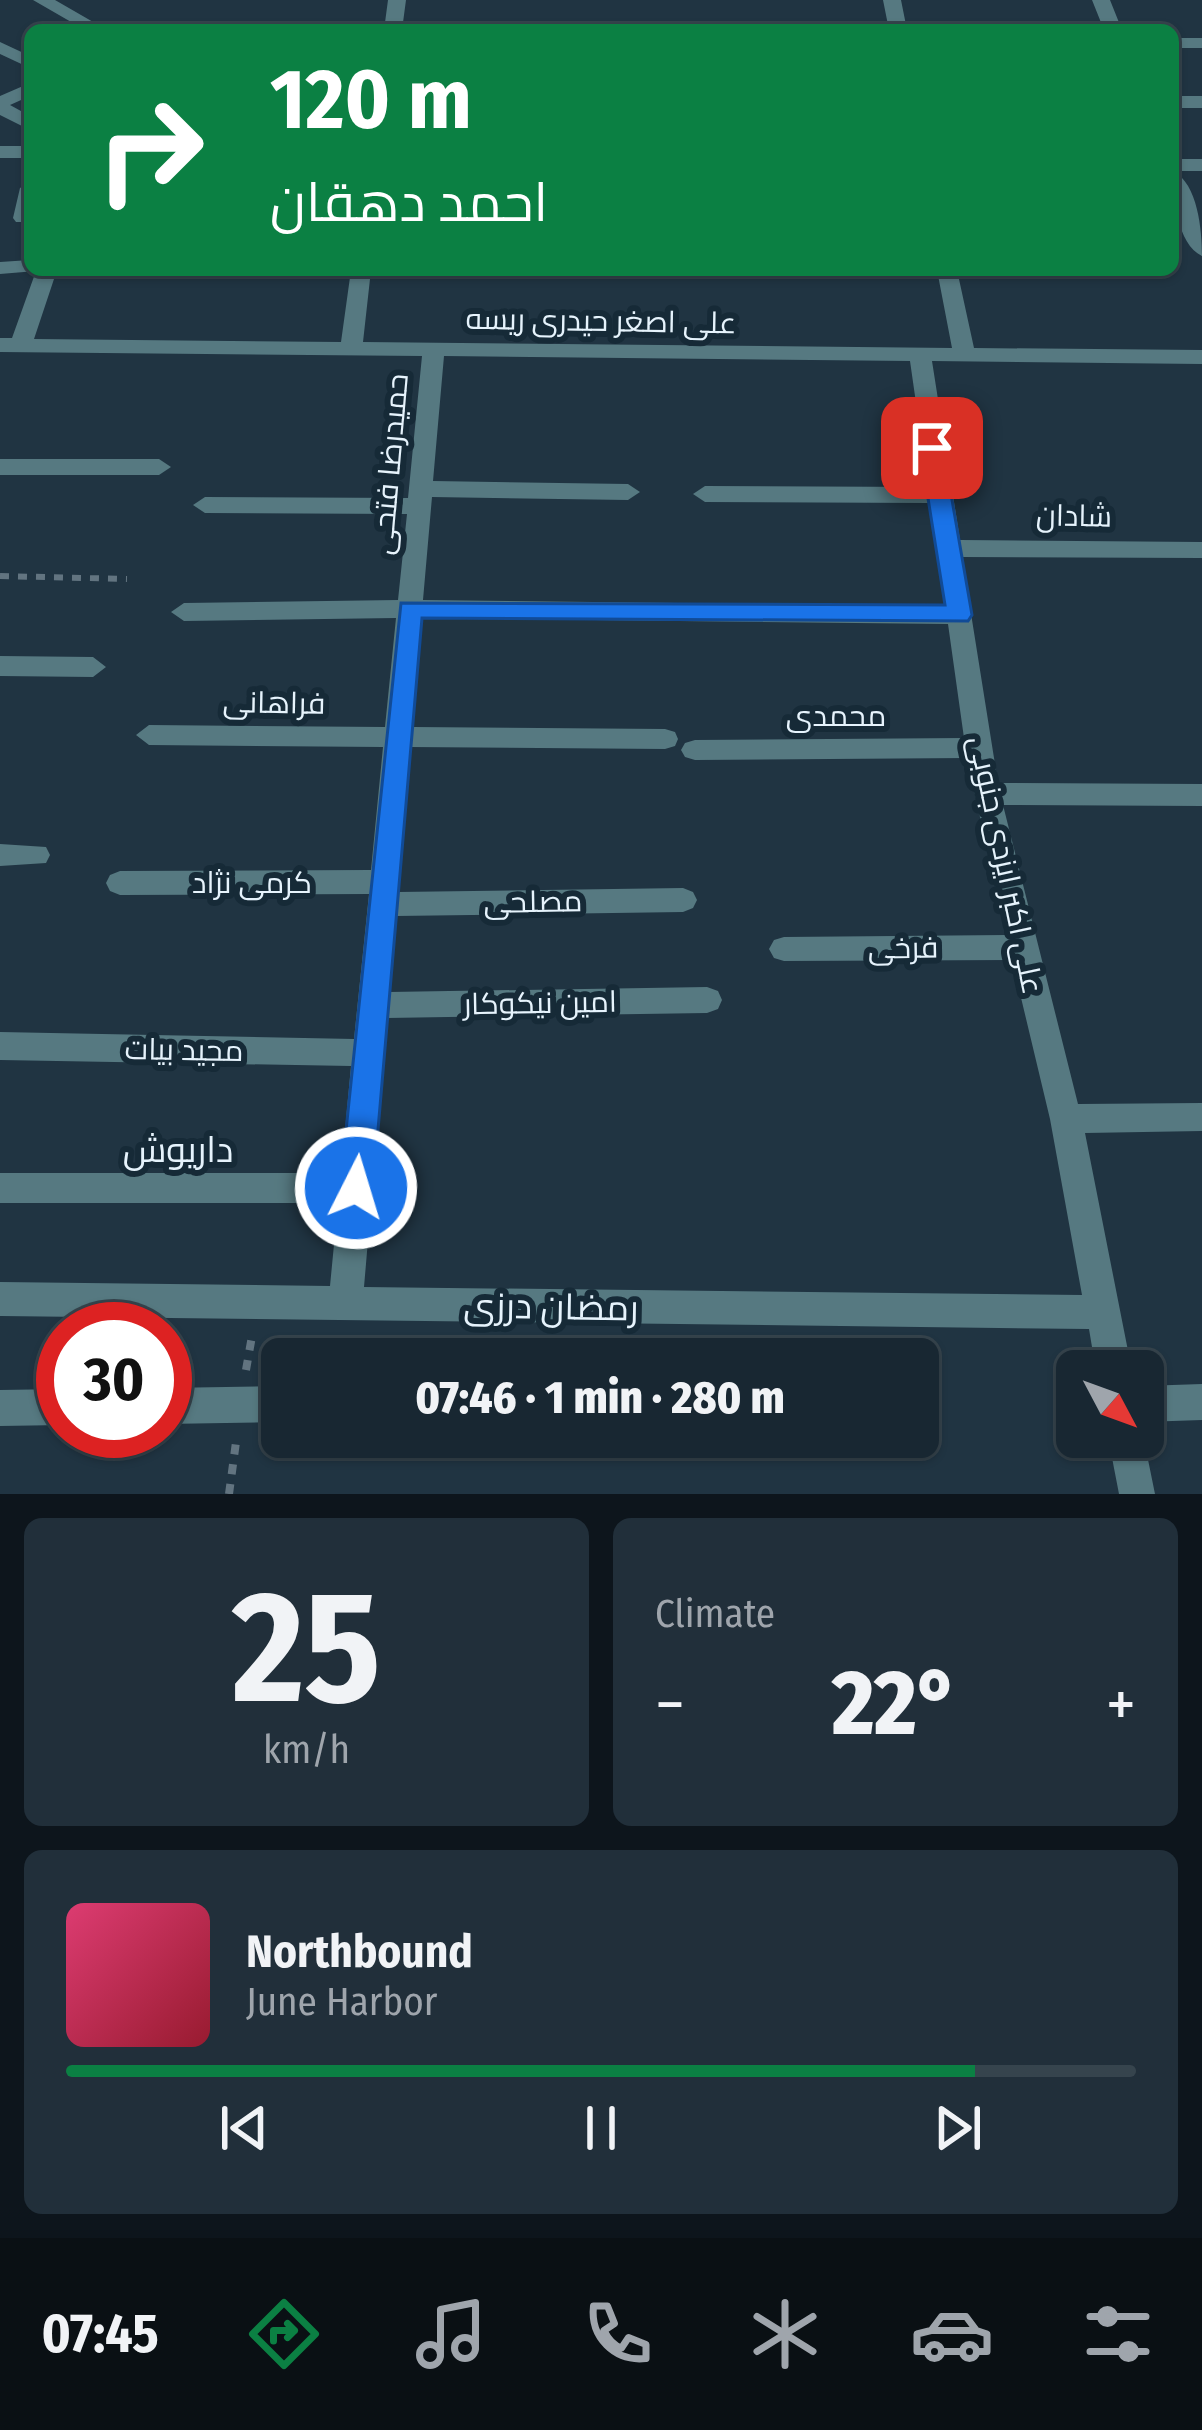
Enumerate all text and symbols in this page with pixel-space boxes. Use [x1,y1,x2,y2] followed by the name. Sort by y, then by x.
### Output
[270,49,472,150] text: 120 m
[72,72,228,228] icon: right
[270,171,548,235] text: احمد دهقان
[465,301,737,341] street label: علی اصغر حیدری ریسه
[364,372,416,556] street label: حمیدرضا فتحی
[881,397,983,499] pin
[899,415,965,481] icon: arrive
[1036,497,1112,535] street label: شادان
[222,684,326,722] street label: فراهانی
[786,698,886,734] street label: محمدی
[961,733,1051,997] street label: علی اکبر ایزدی جنوبی
[192,865,312,901] street label: کرمی نژاد
[483,883,583,921] street label: مصلحی
[867,929,939,967] street label: فرخی
[461,984,617,1022] street label: امین نیکوکار
[124,1031,244,1069] street label: مجید بیات
[293,1125,419,1251] position arrow
[123,1128,233,1172] street label: داریوش
[463,1283,639,1331] street label: رمضان درزی
[36,1302,192,1458] speed limit sign: 30
[1056,1350,1164,1458] north arrow
[1056,1350,1164,1458] map controls
[415,1371,785,1425] text: 07:46 · 1 min · 280 m
[232,1555,381,1742] text: 25
[655,1591,775,1637] text: Climate
[832,1650,959,1758] text: 22°
[655,1665,685,1744] text: −
[1106,1665,1136,1744] text: +
[263,1727,350,1773] text: km/h
[246,1925,473,1979] text: Northbound
[246,1979,437,2025] text: June Harbor
[211,2095,277,2161] icon: previous
[568,2095,634,2161] icon: pause
[925,2095,991,2161] icon: next
[242,2292,326,2376] icon: directions
[409,2292,493,2376] icon: music
[576,2292,660,2376] icon: phone
[743,2292,827,2376] icon: climate
[910,2292,994,2376] icon: car
[1076,2292,1160,2376] icon: filters
[41,2302,159,2366] text: 07:45

